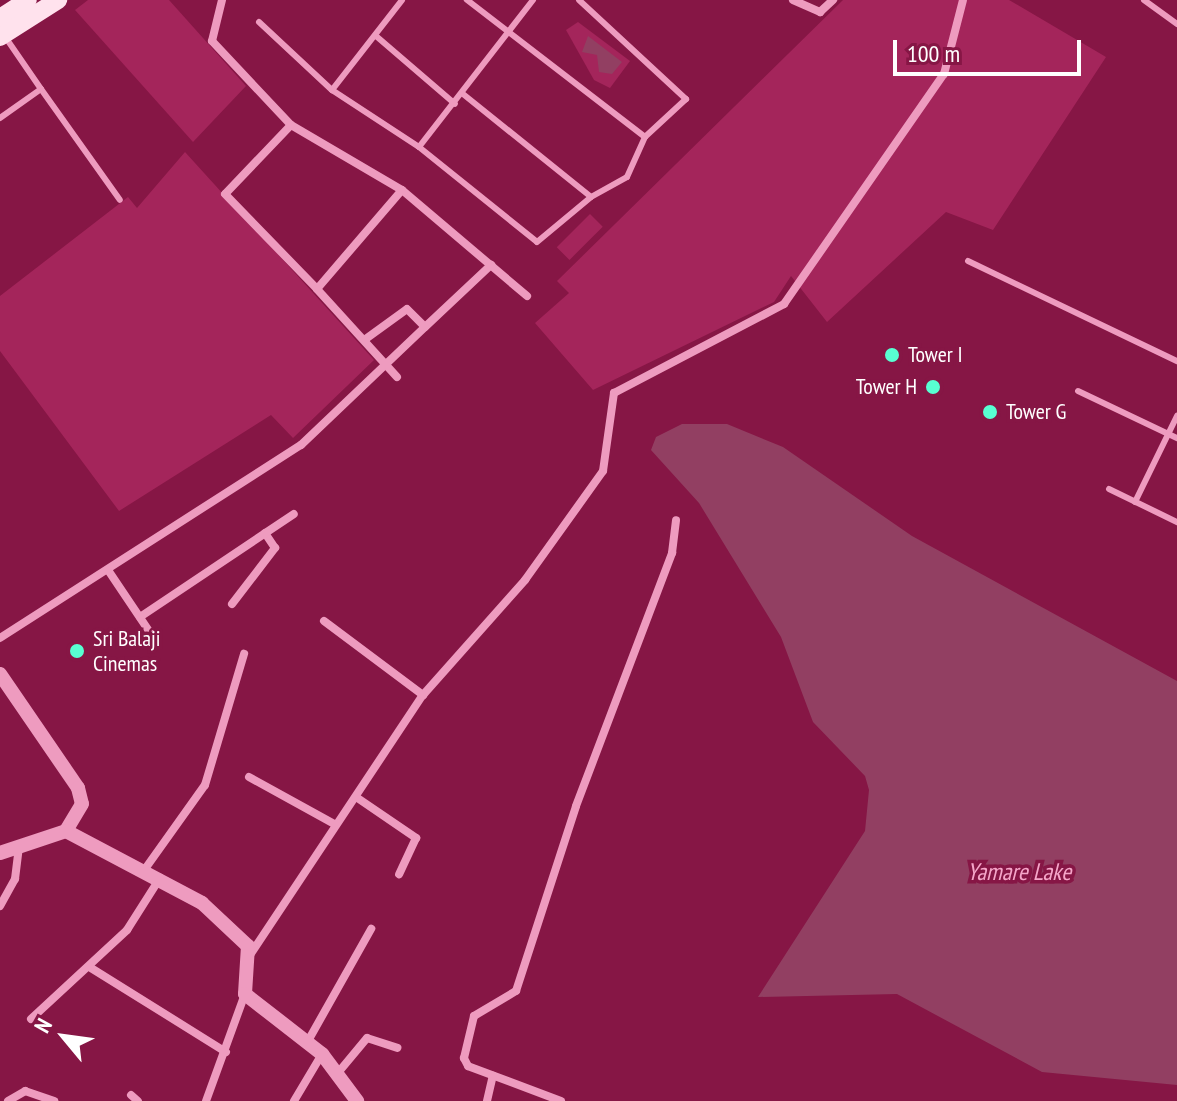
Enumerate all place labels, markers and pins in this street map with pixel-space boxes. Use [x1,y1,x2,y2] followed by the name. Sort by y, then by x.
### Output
[908,342,963,368] place label: Tower I
[883,346,901,364] marker: Tower I
[856,374,917,400] place label: Tower H
[924,378,942,396] marker: Tower H
[1006,399,1066,425] place label: Tower G
[981,403,999,421] marker: Tower G
[93,625,160,676] place label: Sri Balaji Cinemas
[68,642,86,660] marker: Sri Balaji Cinemas

